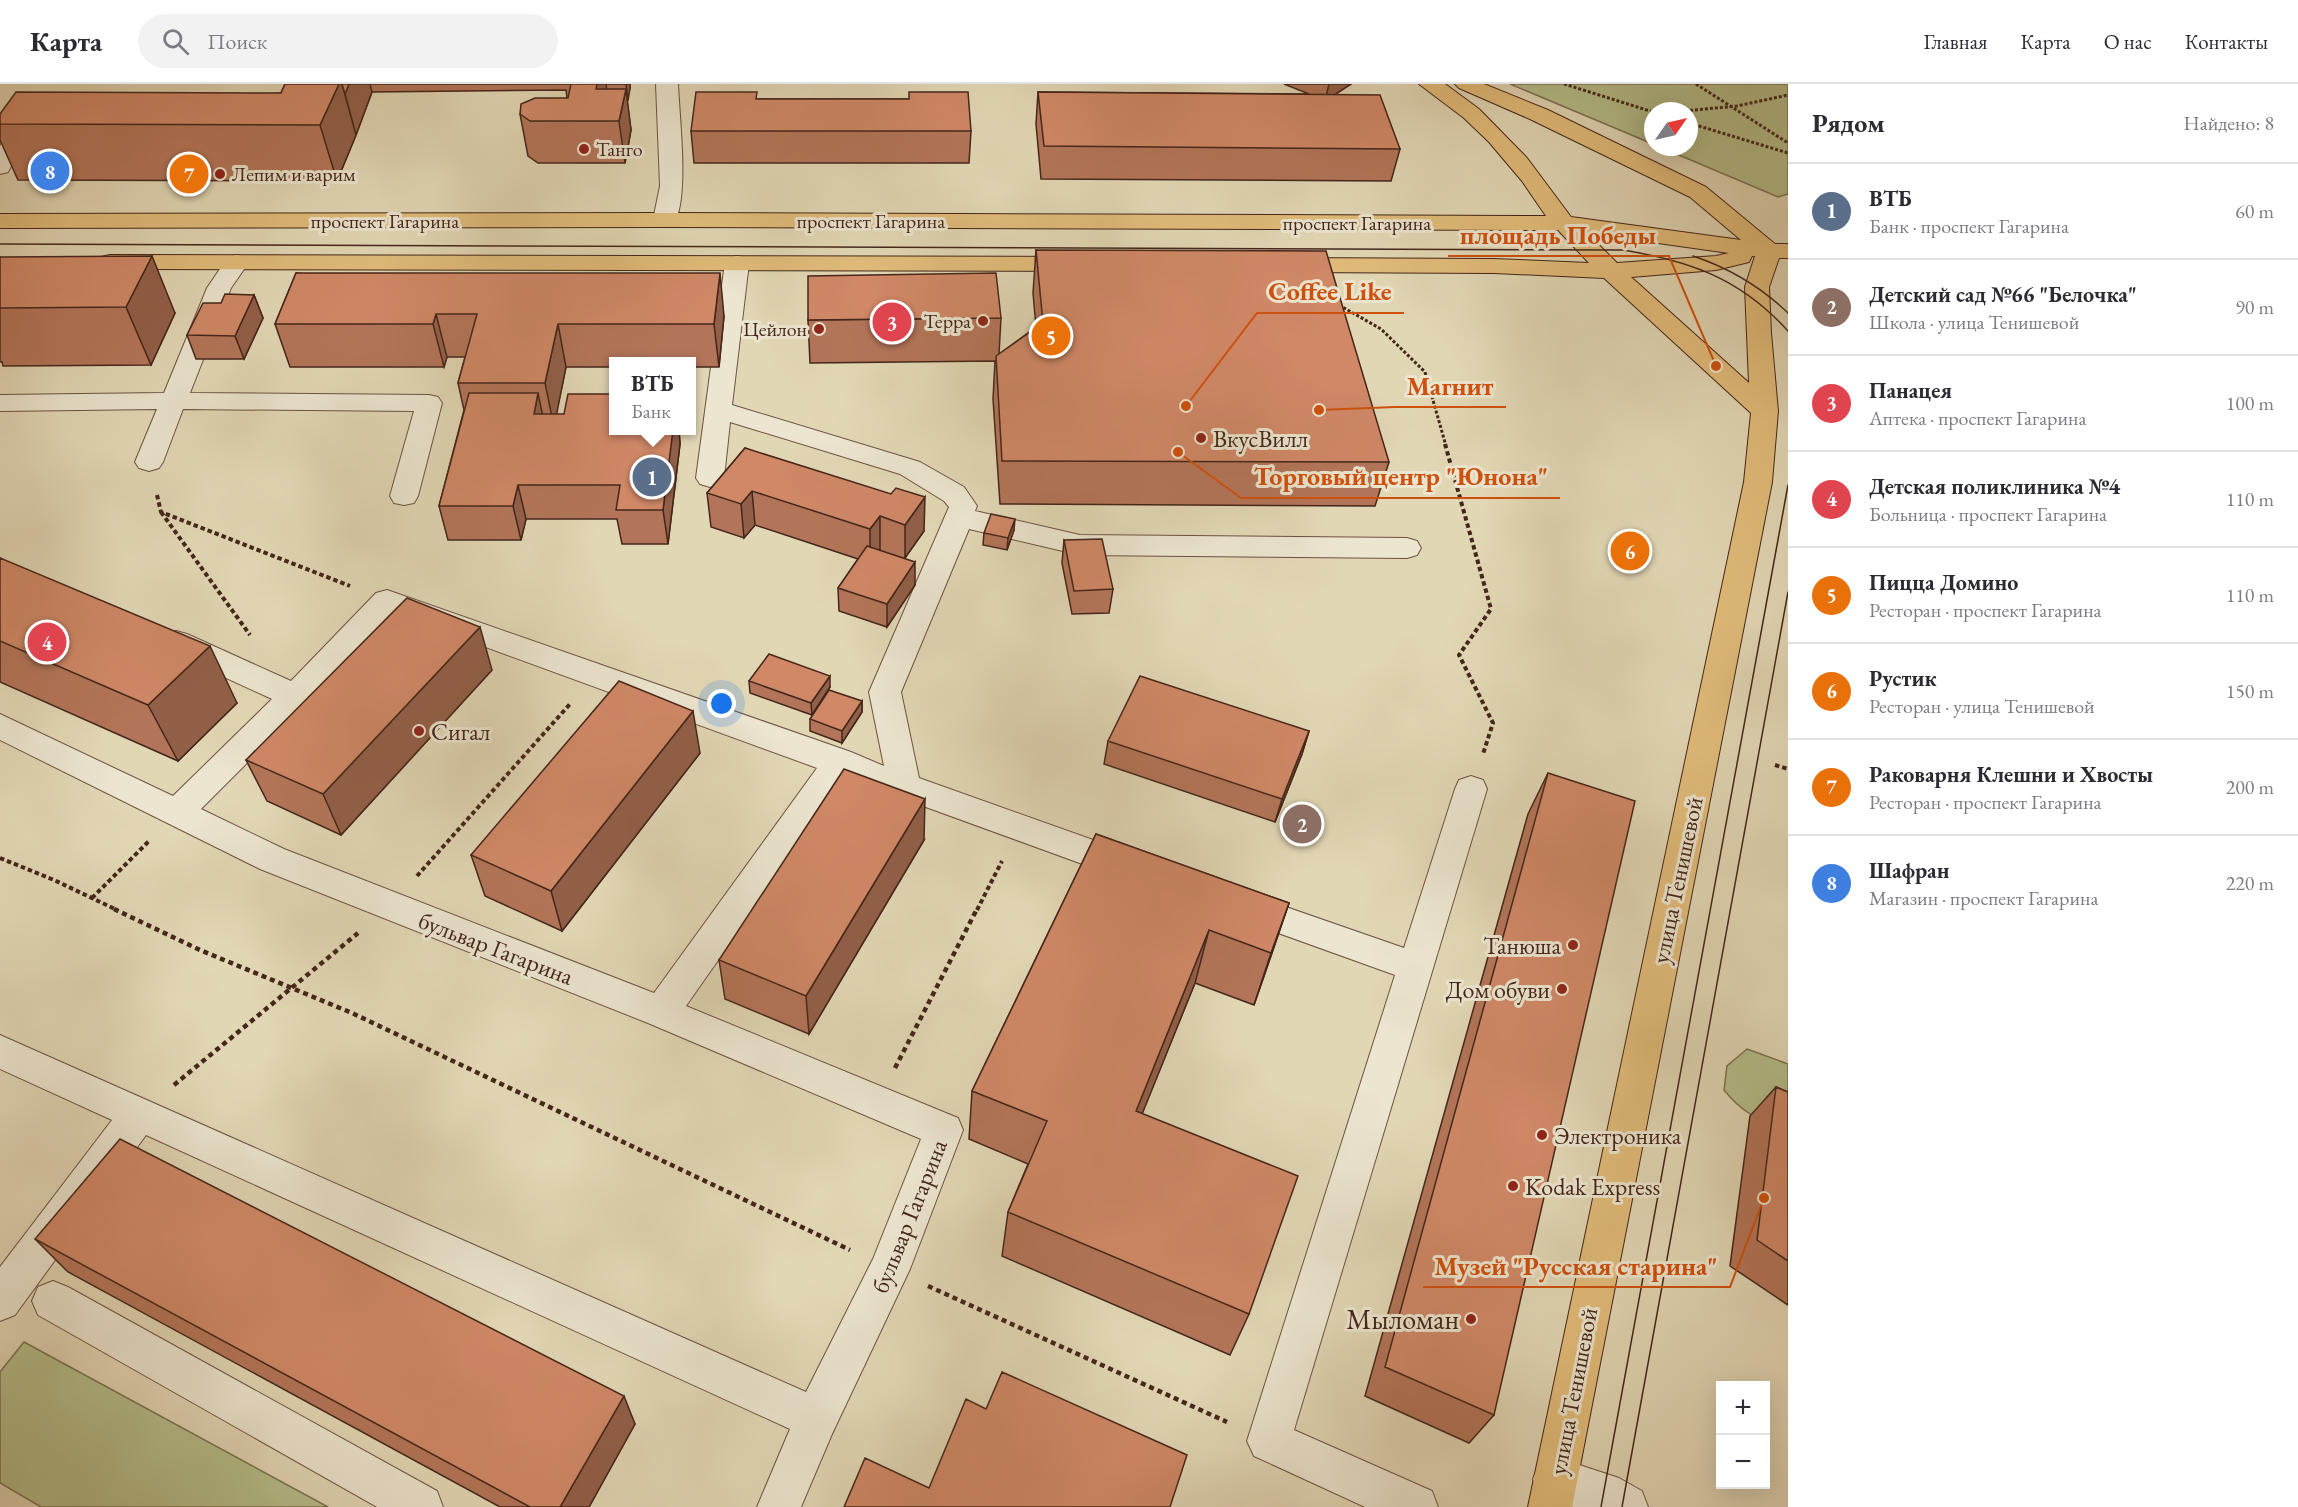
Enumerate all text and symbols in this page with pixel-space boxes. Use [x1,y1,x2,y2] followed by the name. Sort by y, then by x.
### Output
[138,14,558,68] search box
[30,23,102,59] text: Карта
[159,25,192,58] icon: search
[207,27,267,56] text: Поиск
[1923,28,1987,55] text: Главная
[2020,28,2071,55] text: Карта
[2104,28,2152,55] text: О нас
[2185,28,2268,55] text: Контакты
[1644,102,1698,156] north arrow
[1812,106,1885,140] text: Рядом
[2183,110,2274,136] text: Найдено: 8
[596,136,643,162] place label: Танго
[577,142,591,156] marker: Танго
[31,148,70,194] pin: 8
[170,152,208,196] pin: 7
[232,161,356,187] place label: Лепим и варим
[213,167,227,181] marker: Лепим и варим
[1869,184,1912,213] text: ВТБ
[1826,198,1837,224] text: 1
[2235,198,2274,224] text: 60 m
[311,208,459,234] street label: проспект Гагарина
[797,208,945,234] street label: проспект Гагарина
[1283,210,1431,236] street label: проспект Гагарина
[1448,212,1669,256] callout: площадь Победы
[1869,213,2069,239] text: Банк · проспект Гагарина
[1460,218,1656,252] text: площадь Победы
[1257,269,1404,313] callout: Coffee Like
[1268,274,1392,308] text: Coffee Like
[1869,280,2137,309] text: Детский сад №66 "Белочка"
[1826,294,1837,320] text: 2
[2235,294,2274,320] text: 90 m
[872,300,912,344] pin: 3
[924,308,971,334] place label: Терра
[1869,309,2079,335] text: Школа · улица Тенишевой
[976,314,990,328] marker: Терра
[1032,314,1070,358] pin: 5
[743,316,807,342] place label: Цейлон
[812,322,826,336] marker: Цейлон
[609,357,696,435] popup
[1395,363,1506,407] callout: Магнит
[631,369,674,398] text: ВТБ
[1406,369,1494,403] text: Магнит
[1869,376,1952,405] text: Панацея
[1826,390,1837,416] text: 3
[2226,390,2274,416] text: 100 m
[631,398,671,424] text: Банк
[1869,405,2086,431] text: Аптека · проспект Гагарина
[1213,423,1308,454] place label: ВкусВилл
[1194,431,1208,445] marker: ВкусВилл
[632,454,672,500] pin: 1
[1241,454,1560,498] callout: Торговый центр "Юнона"
[1254,459,1548,493] text: Торговый центр "Юнона"
[1869,472,2120,501] text: Детская поликлиника №4
[1826,486,1837,512] text: 4
[2226,486,2274,512] text: 110 m
[1869,501,2107,527] text: Больница · проспект Гагарина
[1610,528,1650,574] pin: 6
[1869,568,2018,597] text: Пицца Домино
[1826,582,1837,608] text: 5
[2226,582,2274,608] text: 110 m
[1869,597,2102,623] text: Ресторан · проспект Гагарина
[28,620,66,664] pin: 4
[1869,664,1937,693] text: Рустик
[1826,678,1837,704] text: 6
[2226,678,2274,704] text: 150 m
[707,689,736,718] your location
[1869,693,2095,719] text: Ресторан · улица Тенишевой
[431,716,490,747] place label: Сигал
[412,724,426,738] marker: Сигал
[1869,760,2153,789] text: Раковарня Клешни и Хвосты
[1826,774,1837,800] text: 7
[2226,774,2274,800] text: 200 m
[1869,789,2102,815] text: Ресторан · проспект Гагарина
[1644,793,1710,966] street label: улица Тенишевой
[1282,802,1322,846] pin: 2
[1869,856,1949,885] text: Шафран
[1826,870,1837,896] text: 8
[2226,870,2274,896] text: 220 m
[1869,885,2098,911] text: Магазин · проспект Гагарина
[414,904,578,992] street label: бульвар Гагарина
[1483,930,1561,961] place label: Танюша
[1566,938,1580,952] marker: Танюша
[1446,974,1550,1005] place label: Дом обуви
[1555,982,1569,996] marker: Дом обуви
[1554,1120,1682,1151] place label: Электроника
[1535,1128,1549,1142] marker: Электроника
[864,1134,954,1297] street label: бульвар Гагарина
[1525,1171,1660,1202] place label: Kodak Express
[1506,1179,1520,1193] marker: Kodak Express
[1423,1243,1730,1287] callout: Музей "Русская старина"
[1434,1249,1718,1283] text: Музей "Русская старина"
[1346,1301,1459,1337] place label: Мыломан
[1542,1304,1604,1477] street label: улица Тенишевой
[1464,1312,1478,1326] marker: Мыломан
[1716,1381,1770,1489] map controls
[1716,1381,1770,1435] button: +
[1716,1435,1770,1489] button: −

